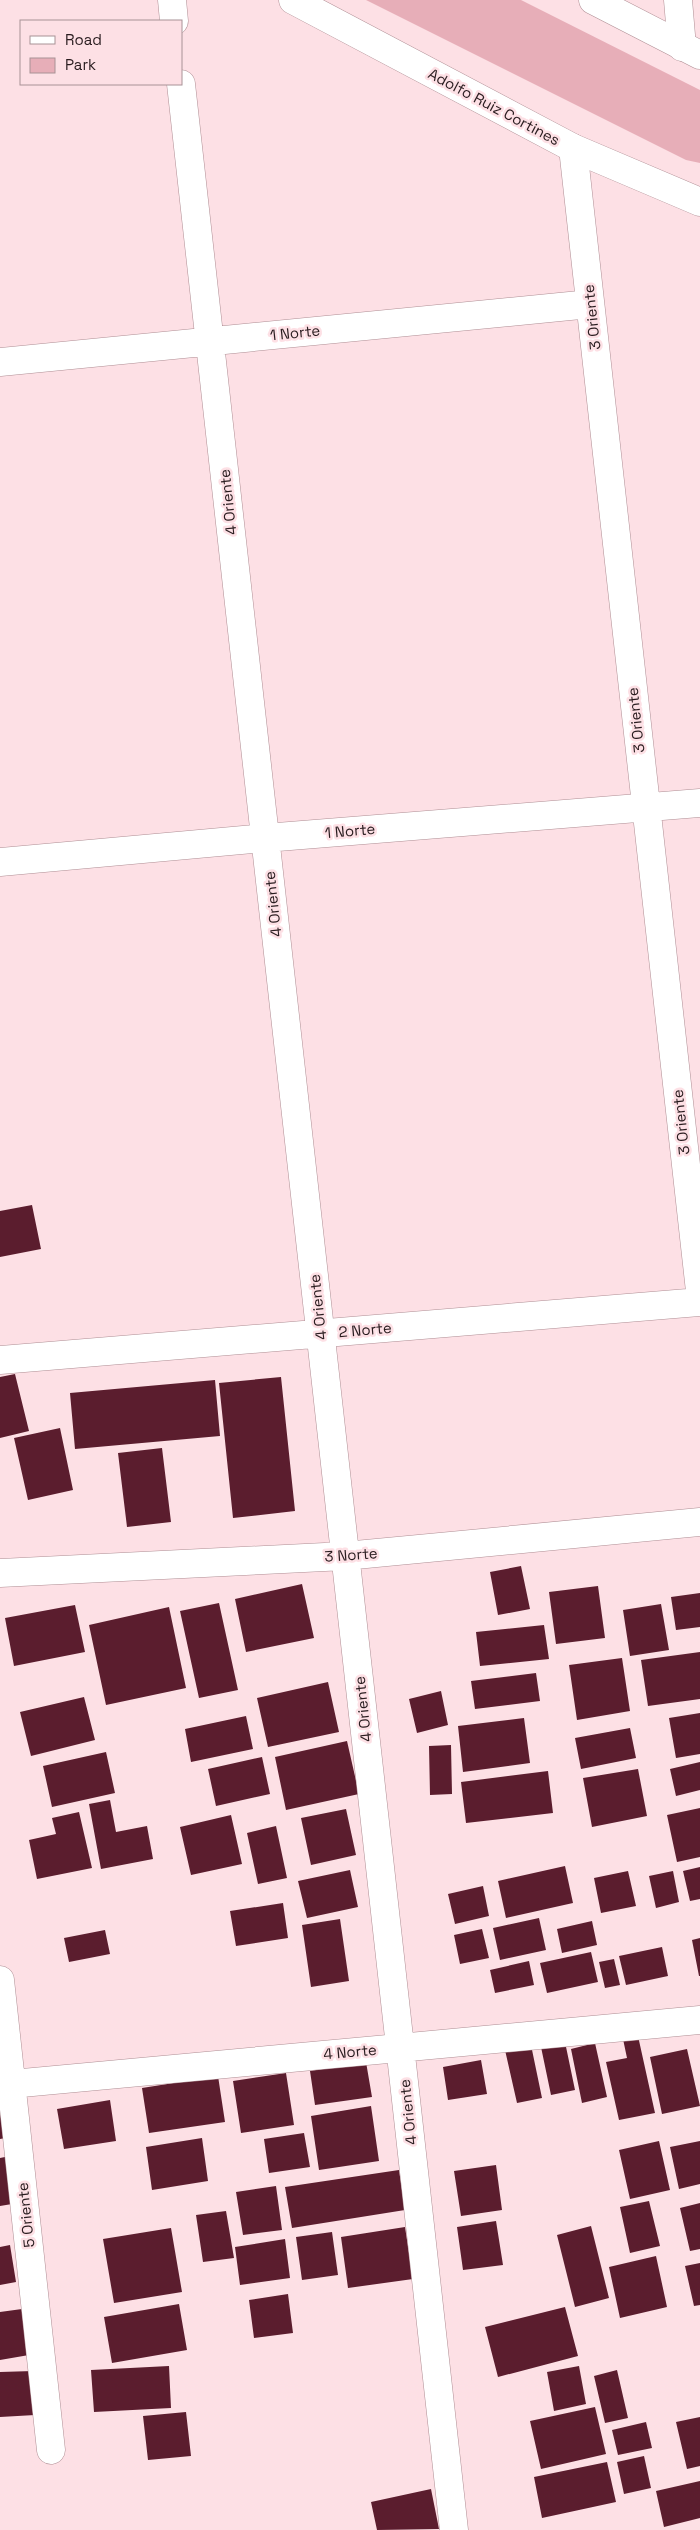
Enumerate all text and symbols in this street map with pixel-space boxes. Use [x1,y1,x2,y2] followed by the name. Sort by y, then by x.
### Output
[20,20,182,85] legend
[65,30,102,49] text: Road
[65,55,96,74] text: Park
[425,64,563,149] street label: Adolfo Ruiz Cortines
[579,283,604,351] street label: 3 Oriente
[269,320,321,345] street label: 1 Norte
[215,468,240,536] street label: 4 Oriente
[623,686,648,754] street label: 3 Oriente
[324,819,376,842] street label: 1 Norte
[260,870,285,938] street label: 4 Oriente
[668,1088,693,1156] street label: 3 Oriente
[305,1273,330,1341] street label: 4 Oriente
[338,1318,392,1341] street label: 2 Norte
[324,1543,378,1566] street label: 3 Norte
[350,1675,375,1743] street label: 4 Oriente
[322,2040,378,2063] street label: 4 Norte
[395,2078,420,2146] street label: 4 Oriente
[13,2181,38,2249] street label: 5 Oriente

